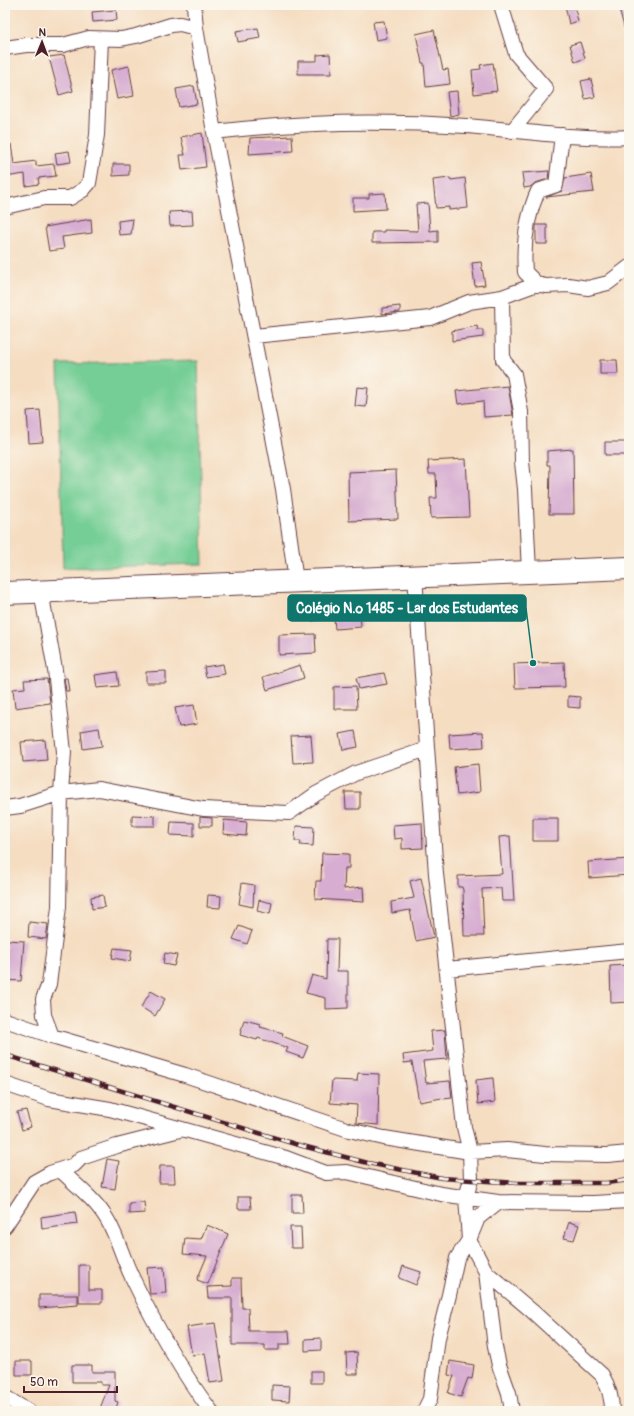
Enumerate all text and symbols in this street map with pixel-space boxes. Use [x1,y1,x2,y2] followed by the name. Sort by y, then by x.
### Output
[22,22,62,62] north arrow
[38,26,47,39] text: N
[288,595,526,621] callout: Colégio N.º 1485 - Lar dos Estudantes
[296,600,519,617] text: Colégio N.º 1485 - Lar dos Estudantes
[24,1368,117,1394] scale bar
[30,1375,58,1390] text: 50 m

